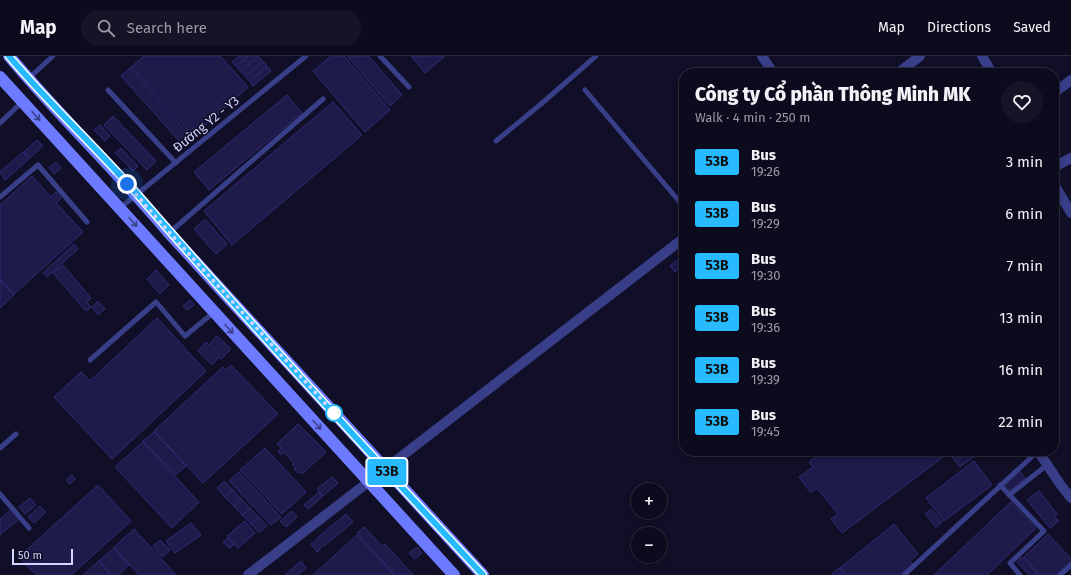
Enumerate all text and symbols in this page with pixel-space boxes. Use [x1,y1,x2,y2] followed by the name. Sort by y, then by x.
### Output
[81,10,361,46] search box
[20,16,57,39] text: Map
[95,17,117,39] icon: search
[127,19,207,37] text: Search here
[878,19,905,36] text: Map
[927,19,991,36] text: Directions
[1013,19,1051,36] text: Saved
[1001,81,1043,123] button: heart
[695,83,971,106] text: Công ty Cổ phần Thông Minh MK
[170,93,242,155] street label: Đường Y2 - Y3
[695,110,810,125] text: Walk · 4 min · 250 m
[31,111,40,121] one-way arrow
[751,146,776,164] text: Bus
[705,153,729,170] text: 53B
[1006,153,1043,171] text: 3 min
[751,164,780,179] text: 19:26
[117,174,137,194] your location
[751,198,776,216] text: Bus
[705,205,729,222] text: 53B
[1005,205,1043,223] text: 6 min
[751,216,780,231] text: 19:29
[128,217,138,227] one-way arrow
[751,250,776,268] text: Bus
[705,257,729,274] text: 53B
[1006,257,1043,275] text: 7 min
[751,268,780,283] text: 19:30
[751,302,776,320] text: Bus
[705,309,729,326] text: 53B
[999,309,1043,327] text: 13 min
[751,320,780,335] text: 19:36
[225,324,234,334] one-way arrow
[751,354,776,372] text: Bus
[705,361,729,378] text: 53B
[999,361,1043,379] text: 16 min
[751,372,780,387] text: 19:39
[325,404,343,422] unlabelled marker
[751,406,776,424] text: Bus
[705,413,729,430] text: 53B
[998,413,1043,431] text: 22 min
[312,420,322,430] one-way arrow
[751,424,780,439] text: 19:45
[364,459,410,485] line badge: 53B
[375,463,399,480] text: 53B
[631,483,667,563] map controls
[631,483,667,519] button: +
[631,527,667,563] button: −
[12,547,73,566] scale bar
[18,549,42,562] text: 50 m

